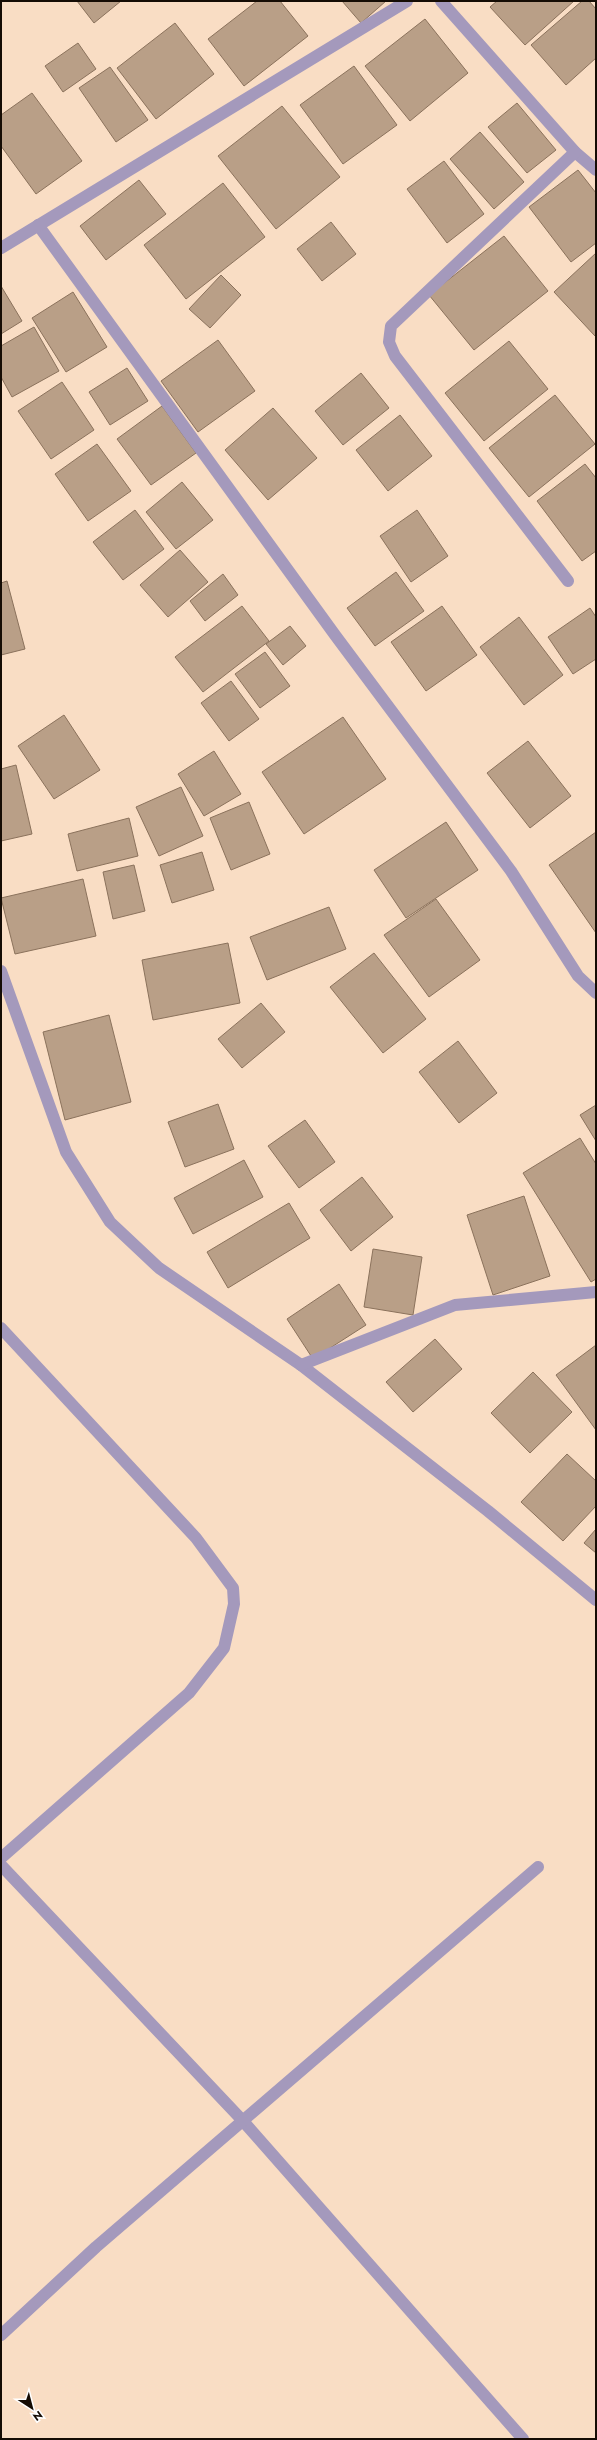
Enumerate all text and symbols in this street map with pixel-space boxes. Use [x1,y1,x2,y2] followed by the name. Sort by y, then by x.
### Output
[12,2388,52,2428] north arrow
[30,2407,46,2425] text: N

